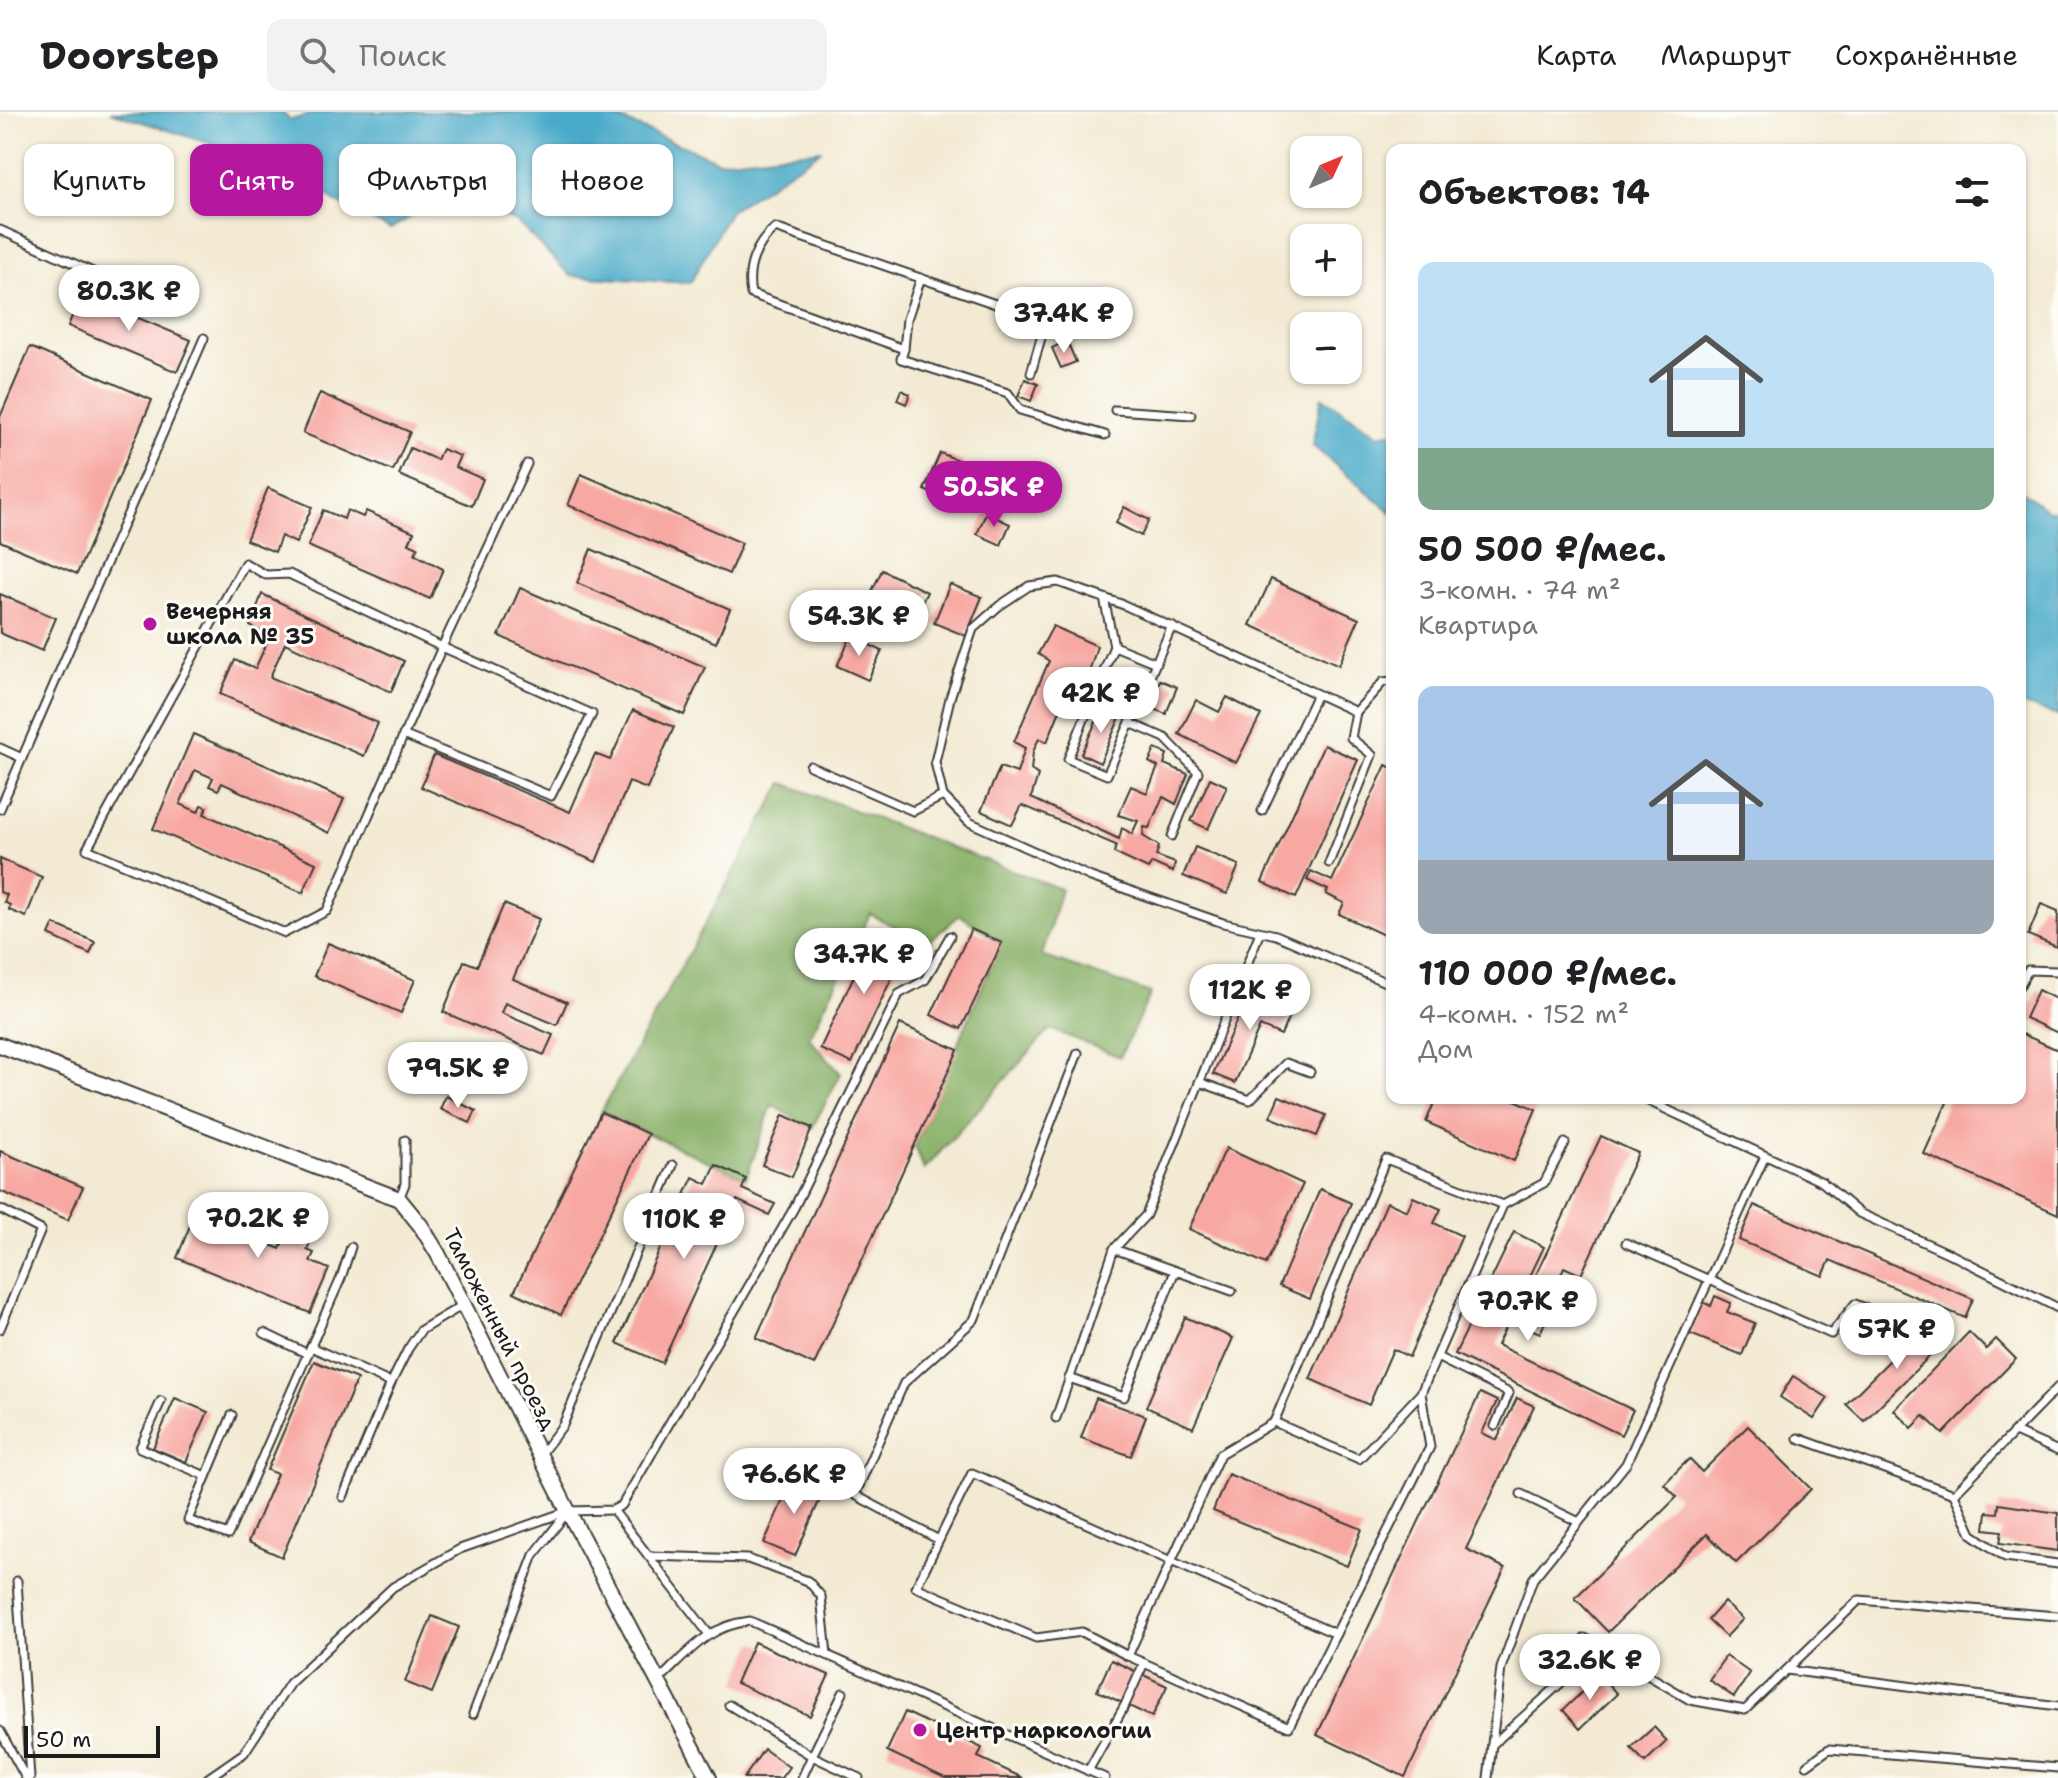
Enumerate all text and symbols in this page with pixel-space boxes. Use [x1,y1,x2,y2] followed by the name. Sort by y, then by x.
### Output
[267,19,827,91] search box
[40,30,219,81] text: Doorstep
[295,33,339,77] icon: search
[359,35,446,76] text: Поиск
[1536,36,1616,74] text: Карта
[1660,36,1791,74] text: Маршрут
[1835,36,2018,74] text: Сохранённые
[1290,136,1362,208] north arrow
[1290,136,1362,384] map controls
[24,144,174,216] chip: Купить
[190,144,323,216] chip: Снять
[339,144,516,216] chip: Фильтры
[532,144,673,216] chip: Новое
[1418,169,1650,215] text: Объектов: 14
[1950,170,1994,214] icon: filters
[1290,224,1362,296] button: +
[55,265,203,333] pin: 80.3K ₽
[77,273,181,308] text: 80.3K ₽
[990,287,1138,355] pin: 37.4K ₽
[1013,295,1115,330] text: 37.4K ₽
[1290,312,1362,384] button: −
[1634,314,1778,458] icon: home
[920,461,1068,529] pin: 50.5K ₽
[943,469,1045,504] text: 50.5K ₽
[1418,526,1667,572] text: 50 500 ₽/мес.
[1418,572,1621,607] text: 3-комн. · 74 m²
[785,590,933,658] pin: 54.3K ₽
[166,597,314,651] place label: Вечерняя школа № 35
[807,598,911,633] text: 54.3K ₽
[1418,607,1538,642] text: Квартира
[141,615,159,633] marker: Вечерняя школа № 35
[1045,667,1157,735] pin: 42K ₽
[1061,675,1141,710] text: 42K ₽
[1634,738,1778,882] icon: home
[790,928,938,996] pin: 34.7K ₽
[813,936,915,971] text: 34.7K ₽
[1418,950,1677,996] text: 110 000 ₽/мес.
[1185,964,1315,1032] pin: 112K ₽
[1207,972,1293,1007] text: 112K ₽
[1418,996,1629,1031] text: 4-комн. · 152 m²
[1418,1031,1473,1066] text: Дом
[384,1042,532,1110] pin: 79.5K ₽
[406,1050,510,1085] text: 79.5K ₽
[184,1192,332,1260] pin: 70.2K ₽
[619,1193,749,1261] pin: 110K ₽
[206,1200,310,1235] text: 70.2K ₽
[641,1201,727,1236] text: 110K ₽
[437,1223,563,1435] street label: Таможенный проезд
[1454,1275,1602,1343] pin: 70.7K ₽
[1477,1283,1579,1318] text: 70.7K ₽
[1841,1303,1953,1371] pin: 57K ₽
[1858,1311,1936,1346] text: 57K ₽
[720,1448,868,1516] pin: 76.6K ₽
[741,1456,847,1491] text: 76.6K ₽
[1516,1634,1664,1702] pin: 32.6K ₽
[1537,1642,1643,1677] text: 32.6K ₽
[936,1716,1152,1745] place label: Центр наркологии
[911,1721,929,1739] marker: Центр наркологии
[24,1722,160,1758] scale bar
[36,1725,91,1754] text: 50 m

